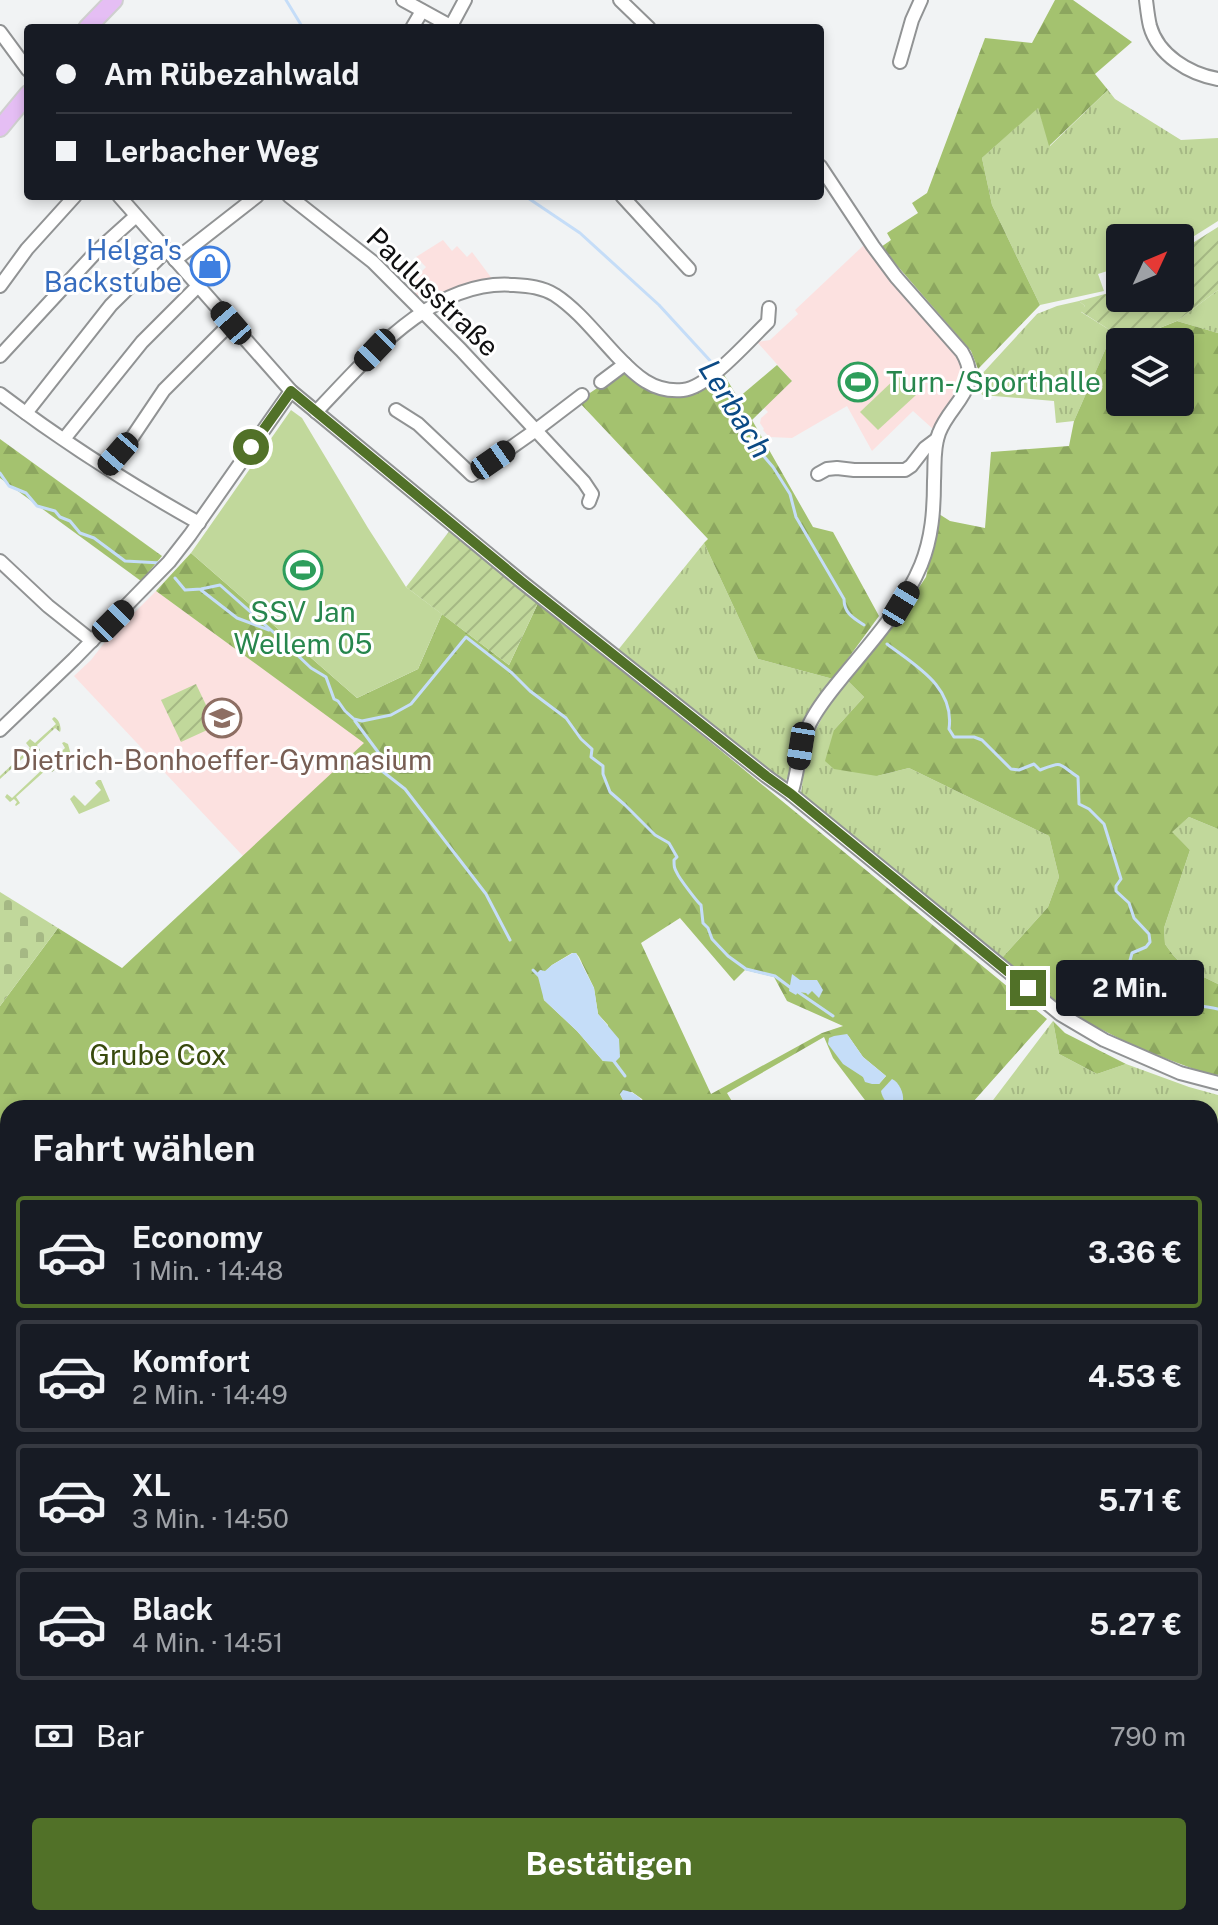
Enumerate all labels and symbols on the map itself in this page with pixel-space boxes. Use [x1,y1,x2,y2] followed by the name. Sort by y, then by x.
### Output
[360,220,506,363] street label: Paulusstraße
[1106,224,1194,312] north arrow
[44,233,182,298] place label: Helga's Backstube
[189,245,231,287] shop icon: Helga's Backstube
[206,297,256,349] car
[350,324,400,376] car
[692,353,780,464] water label: Lerbach
[837,361,879,403] sports icon: Turn-/Sporthalle
[886,365,1101,398] place label: Turn-/Sporthalle
[93,428,143,480] car
[233,429,269,465] route start
[466,436,520,484] car
[282,549,324,591] sports icon: SSV Jan Wellem 05
[878,577,924,631] car
[233,595,373,660] place label: SSV Jan Wellem 05
[88,596,138,646] car
[201,697,243,739] school or university icon: Dietrich-Bonhoeffer-Gymnasium
[785,720,817,772] car
[12,743,432,776] place label: Dietrich-Bonhoeffer-Gymnasium
[1056,960,1204,1016] callout: 2 Min.
[1010,970,1046,1006] route end
[90,1038,226,1071] park label: Grube Cox

